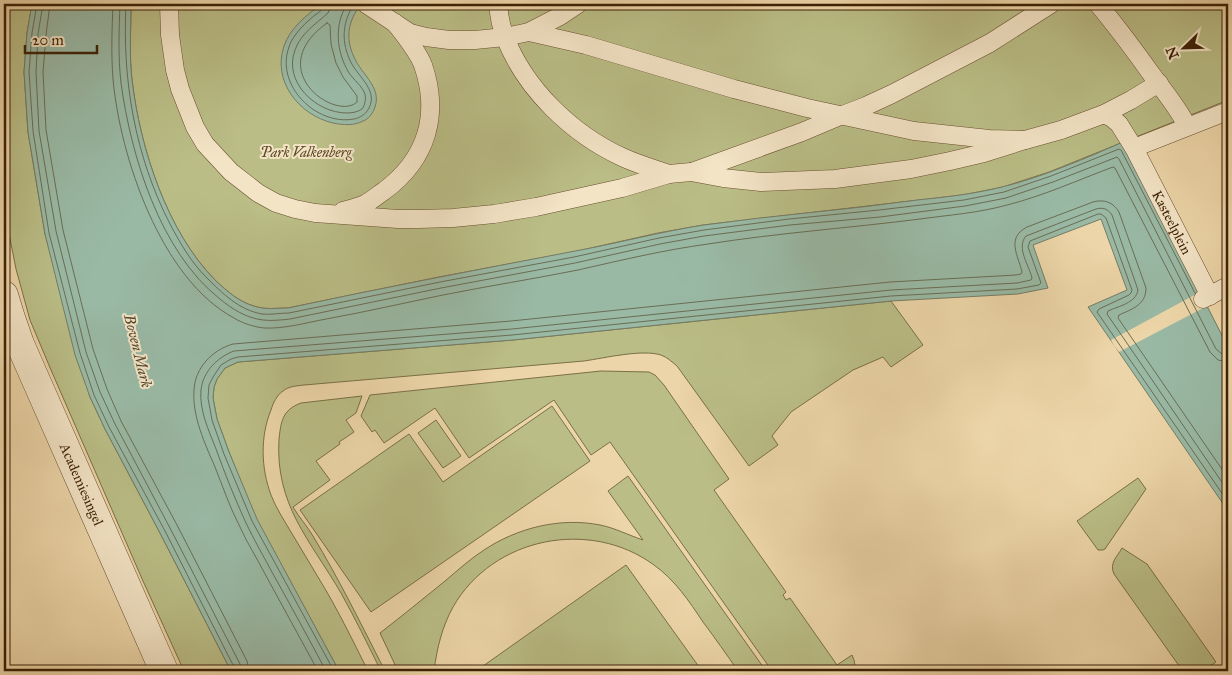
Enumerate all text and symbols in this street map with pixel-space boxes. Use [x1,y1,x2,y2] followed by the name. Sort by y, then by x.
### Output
[25,22,98,54] scale bar
[1160,22,1210,72] north arrow
[32,31,64,49] text: 20 m
[1162,44,1183,62] text: N
[260,144,352,161] park label: Park Valkenberg
[1148,188,1195,258] street label: Kasteelplein
[120,311,156,390] water label: Boven Mark
[55,440,107,529] street label: Academiesingel

